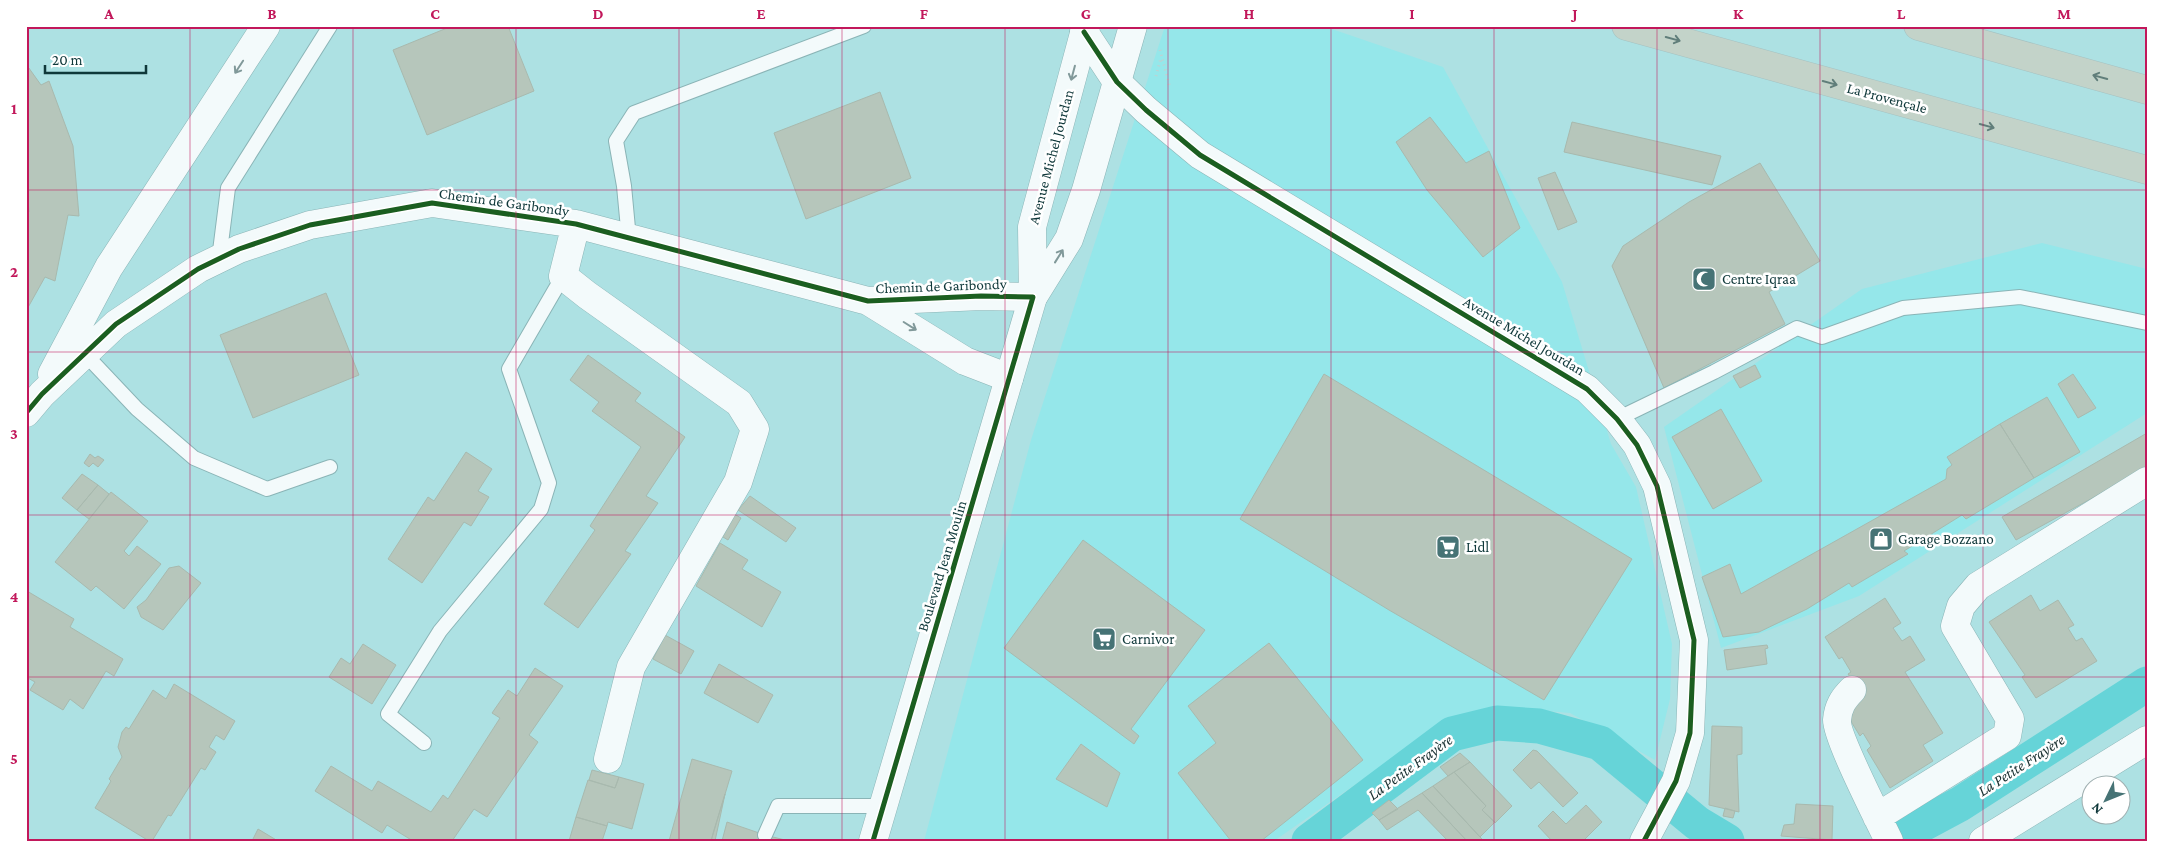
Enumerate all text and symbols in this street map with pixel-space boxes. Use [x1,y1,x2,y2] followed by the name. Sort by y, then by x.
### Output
[103,5,114,22] text: A
[267,5,277,22] text: B
[430,5,440,22] text: C
[592,5,604,22] text: D
[756,5,766,22] text: E
[920,5,929,22] text: F
[1081,5,1091,22] text: G
[1244,5,1255,22] text: H
[1409,5,1415,22] text: I
[1570,5,1578,22] text: J
[1733,5,1744,22] text: K
[1897,5,1906,22] text: L
[2057,5,2071,22] text: M
[1665,35,1681,45] one-way arrow
[45,42,146,74] scale bar
[52,52,83,68] text: 20 m
[234,60,244,74] one-way arrow
[1068,65,1077,81] one-way arrow
[2092,71,2108,81] one-way arrow
[1822,78,1838,88] one-way arrow
[1845,80,1929,117] street label: La Provençale
[1025,88,1078,226] street label: Avenue Michel Jourdan
[11,100,17,117] text: 1
[1978,122,1994,131] one-way arrow
[438,185,570,220] street label: Chemin de Garibondy
[1054,249,1064,263] one-way arrow
[10,263,18,280] text: 2
[1691,266,1717,292] mosque icon: Centre Iqraa
[1722,271,1796,288] place label: Centre Iqraa
[875,276,1007,297] street label: Chemin de Garibondy
[1460,293,1588,379] street label: Avenue Michel Jourdan
[902,322,916,332] one-way arrow
[10,425,18,442] text: 3
[914,499,971,634] street label: Boulevard Jean Moulin
[1868,526,1894,552] shop icon: Garage Bozzano
[1898,531,1994,548] place label: Garage Bozzano
[1435,534,1461,560] supermarket icon: Lidl
[1466,539,1489,555] place label: Lidl
[10,588,19,605] text: 4
[1091,626,1117,652] supermarket icon: Carnivor
[1122,631,1175,647] place label: Carnivor
[1365,731,1456,804] water label: La Petite Frayère
[1975,731,2068,800] water label: La Petite Frayère
[10,750,18,767] text: 5
[2080,774,2130,824] north arrow
[2087,800,2106,818] text: N

